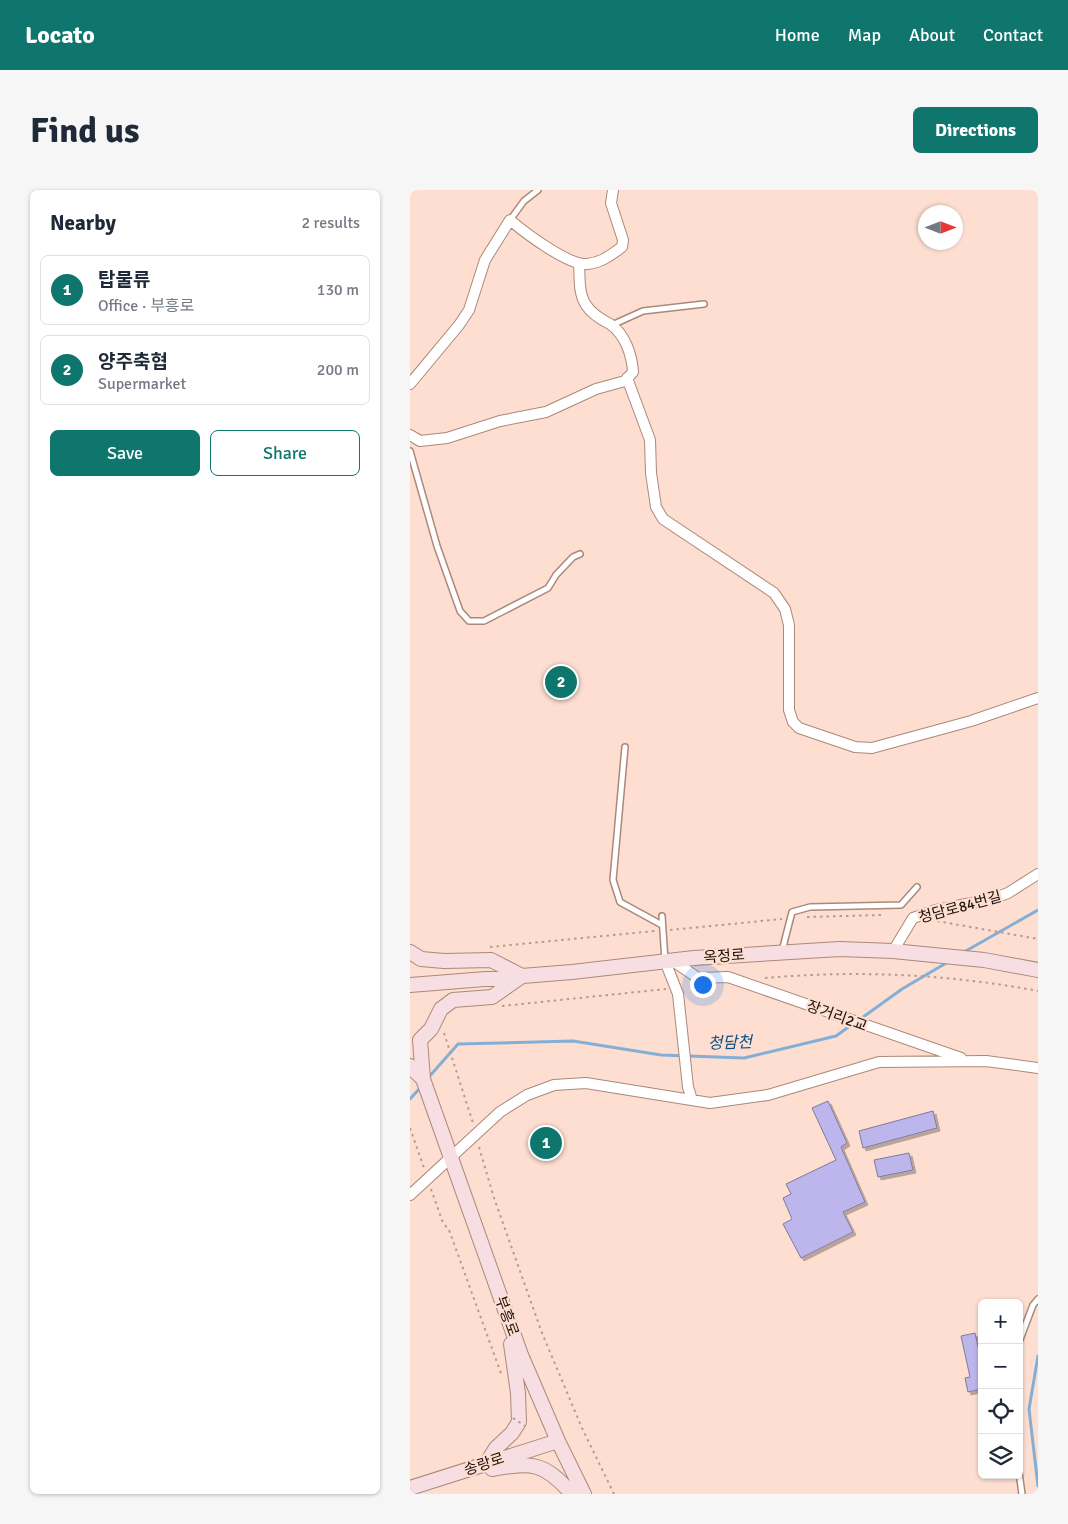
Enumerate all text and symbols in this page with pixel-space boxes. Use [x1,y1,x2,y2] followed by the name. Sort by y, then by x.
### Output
[25,20,95,50] text: Locato
[775,24,820,46] text: Home
[848,24,881,46] text: Map
[909,24,955,46] text: About
[983,24,1043,46] text: Contact
[913,107,1038,153] button: Directions
[30,109,140,152] text: Find us
[918,205,963,250] north arrow
[50,210,116,236] text: Nearby
[301,213,360,233] text: 2 results
[98,268,150,292] text: 탑물류
[63,280,71,300] text: 1
[317,280,359,300] text: 130 m
[98,296,194,316] text: Office · 부흥로
[98,350,168,374] text: 양주축협
[63,360,71,380] text: 2
[317,360,359,380] text: 200 m
[98,374,186,394] text: Supermarket
[50,430,200,476] button: Save
[210,430,360,476] button: Share
[545,663,577,701] pin: 2
[917,887,1003,927] street label: 청담로84번길
[703,946,745,966] street label: 옥정로
[690,972,716,998] your location
[804,997,870,1035] street label: 장거리2교
[708,1032,755,1054] water label: 청담천
[530,1124,562,1162] pin: 1
[491,1293,523,1339] street label: 부흥로
[978,1299,1023,1479] map controls
[978,1299,1023,1344] button: +
[978,1344,1023,1389] button: −
[978,1389,1023,1434] button: locate
[978,1434,1023,1479] button: layers
[462,1449,506,1479] street label: 송랑로

